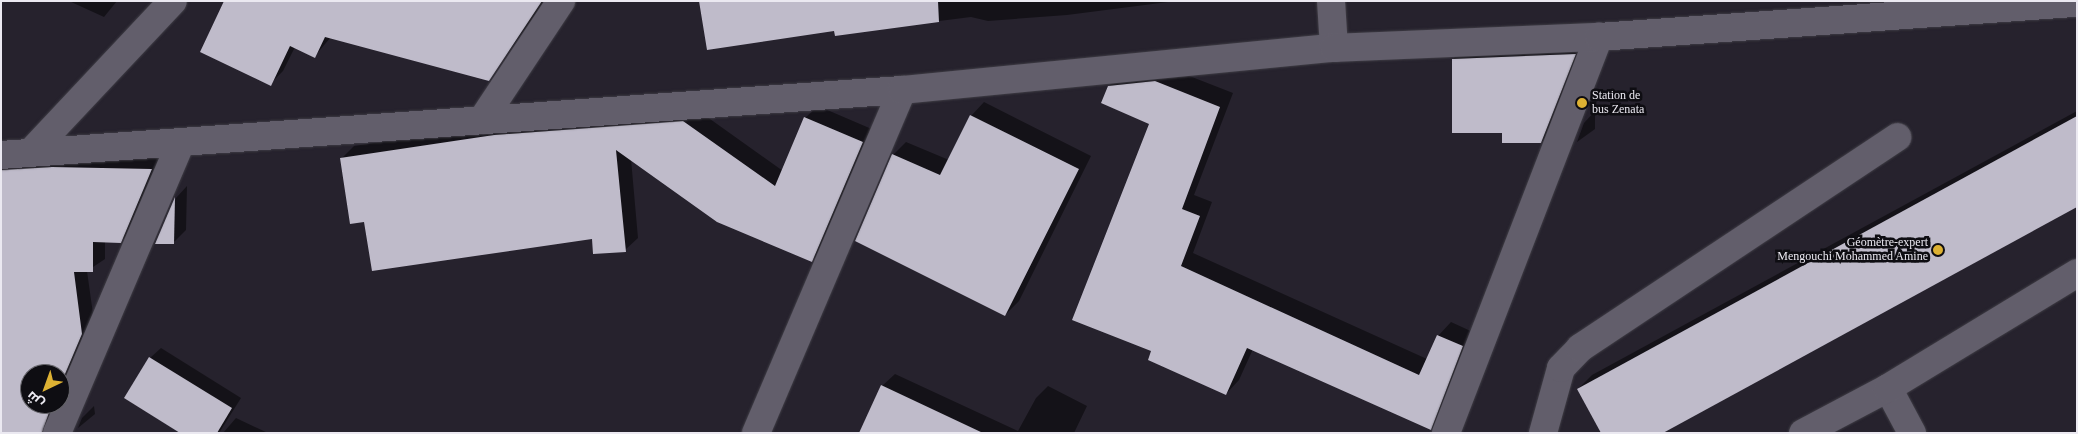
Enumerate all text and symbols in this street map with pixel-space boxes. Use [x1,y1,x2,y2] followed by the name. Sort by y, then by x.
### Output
[1592,89,1644,117] place label: Station de bus Zenata
[1576,97,1588,109] marker: Station de bus Zenata
[1777,236,1928,264] place label: Géomètre-expert Mengouchi Mohammed Amine
[1932,244,1944,256] marker: Géomètre-expert Mengouchi Mohammed Amine
[20,364,70,414] north arrow
[24,388,47,411] text: ش

